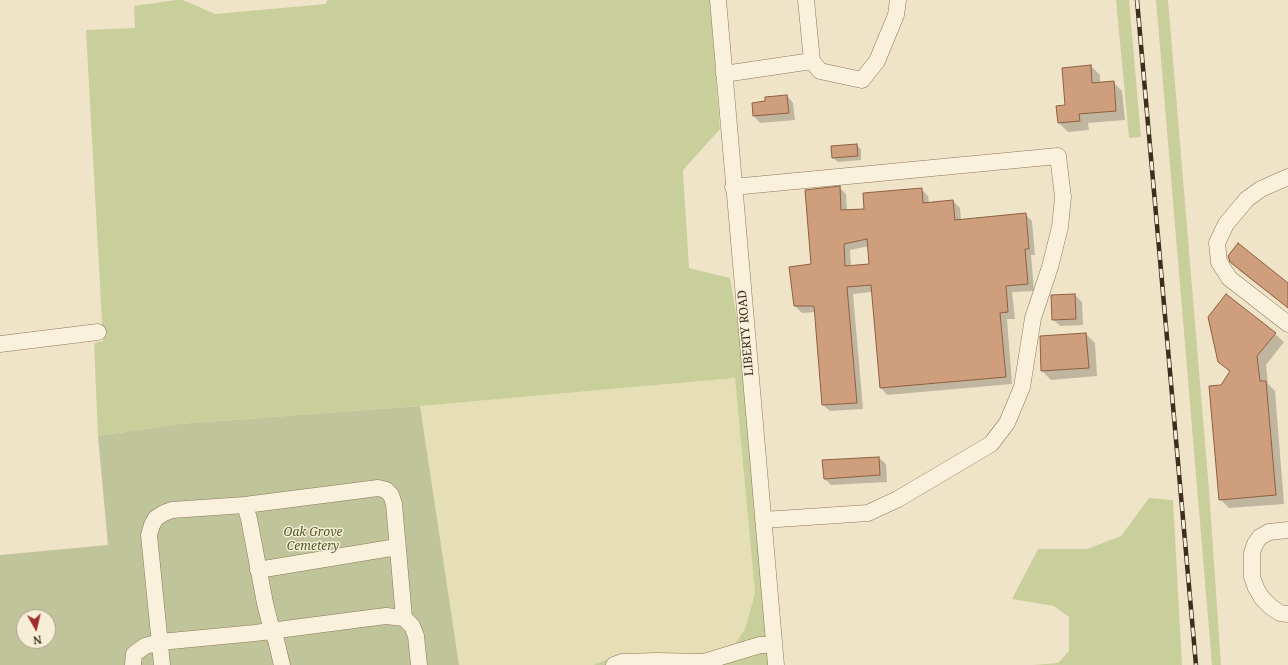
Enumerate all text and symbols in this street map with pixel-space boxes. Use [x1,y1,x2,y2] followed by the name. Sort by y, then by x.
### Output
[735,289,757,377] street label: LIBERTY ROAD
[283,526,343,554] park label: Oak Grove Cemetery
[16,609,56,649] north arrow
[32,632,43,648] text: N

